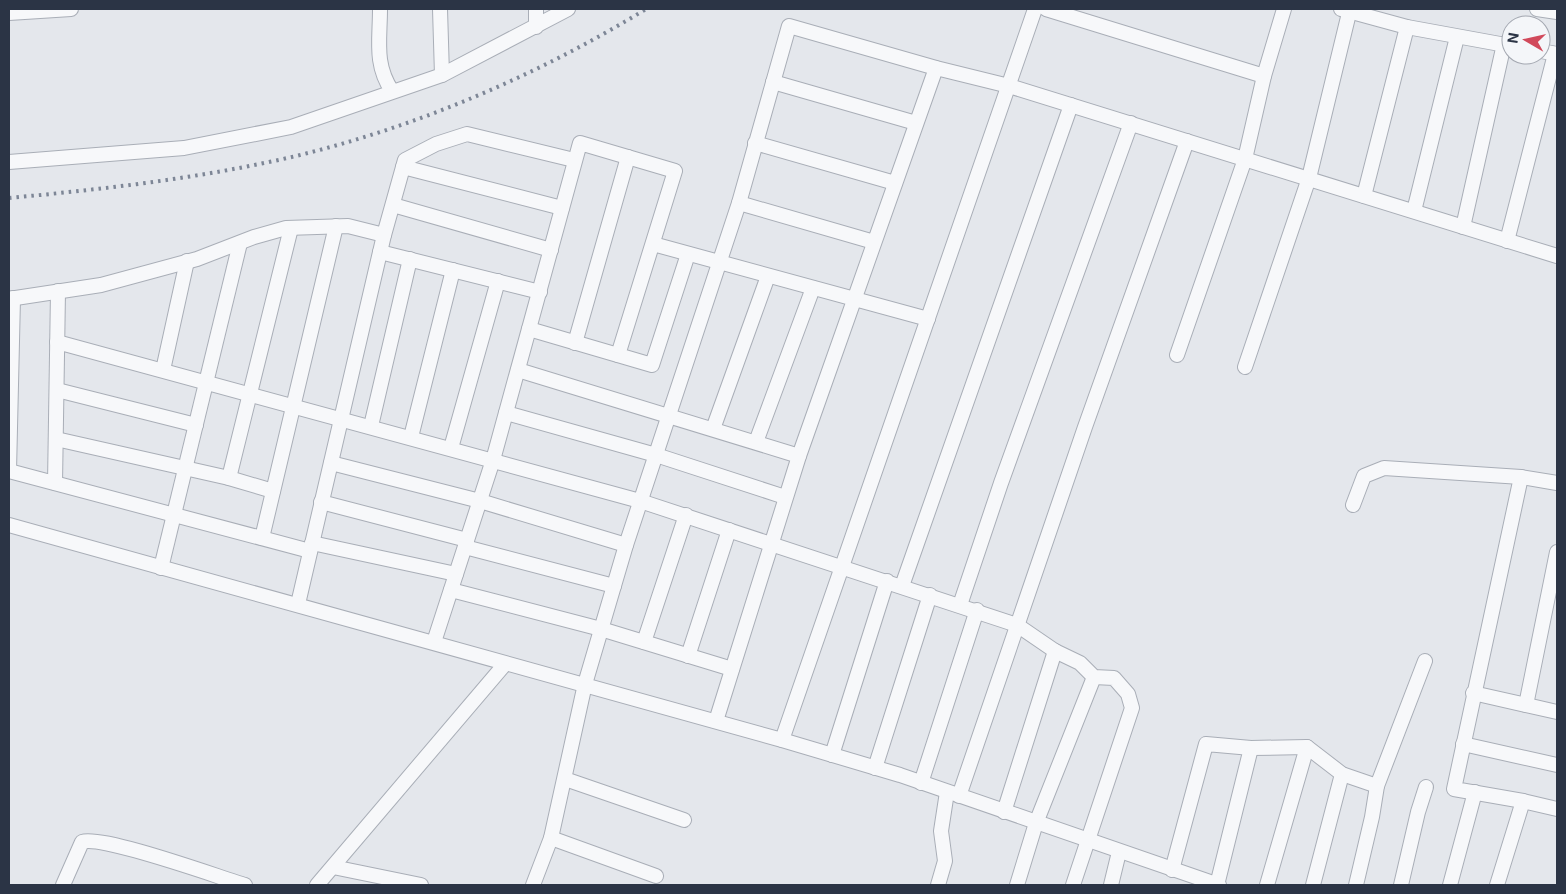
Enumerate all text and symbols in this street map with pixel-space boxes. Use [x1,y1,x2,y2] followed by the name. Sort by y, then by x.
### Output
[1501,15,1551,65] north arrow
[1503,31,1522,44] text: N

